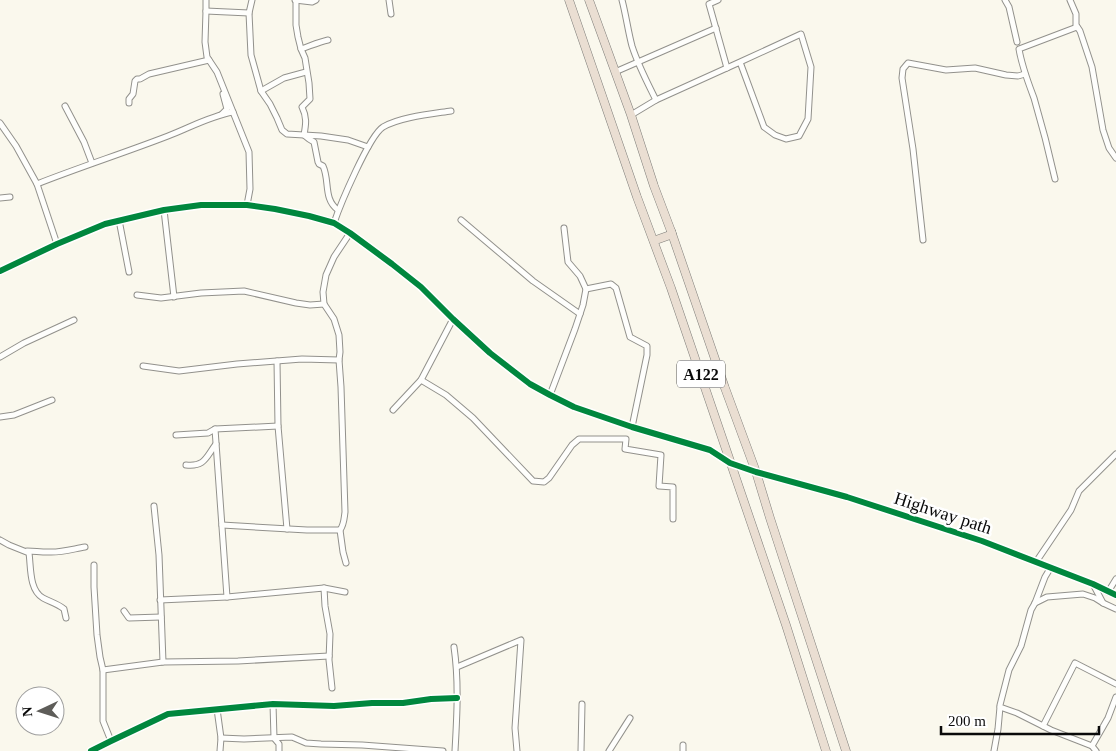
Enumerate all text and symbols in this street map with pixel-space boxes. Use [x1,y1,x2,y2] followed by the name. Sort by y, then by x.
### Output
[677,360,725,388] road number: A122
[892,488,994,538] street label: Highway path
[15,686,65,736] north arrow
[941,704,1098,736] scale bar
[20,706,35,717] text: N
[948,713,986,729] text: 200 m

